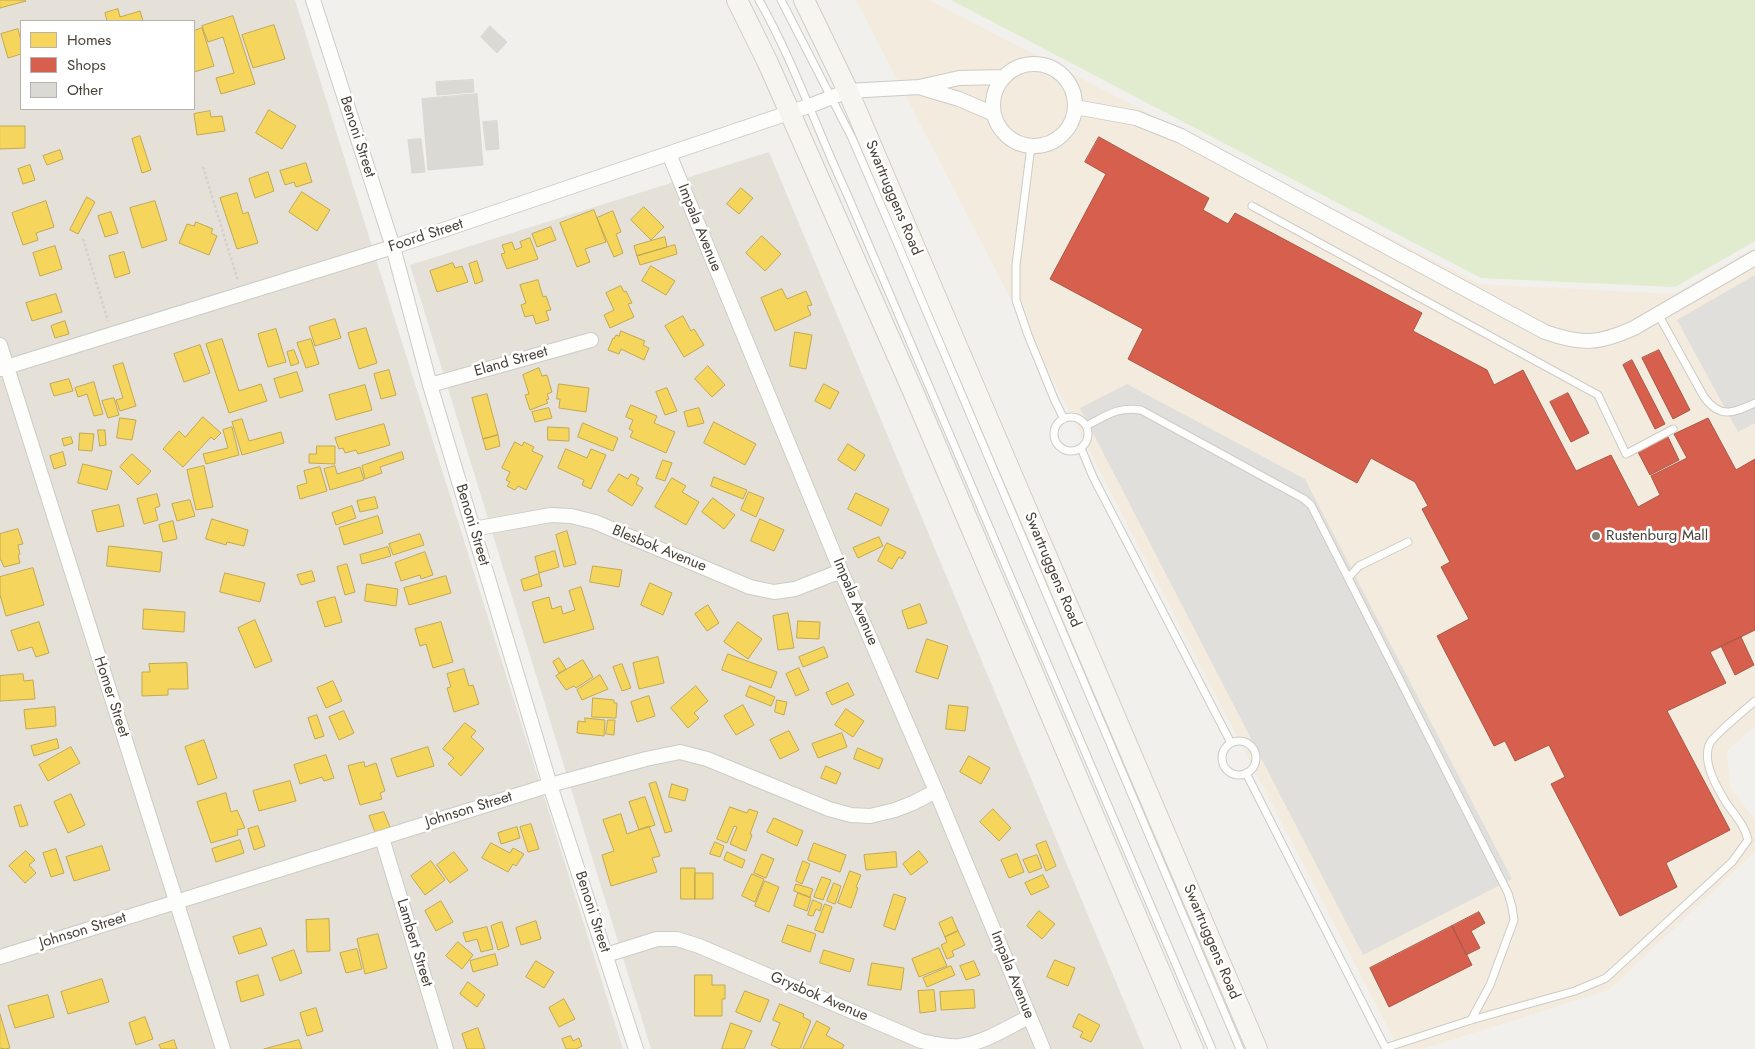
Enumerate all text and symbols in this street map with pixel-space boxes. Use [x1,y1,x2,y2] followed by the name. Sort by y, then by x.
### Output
[20,20,195,110] legend
[67,29,111,51] text: Homes
[67,54,106,76] text: Shops
[67,79,103,101] text: Other
[335,94,379,180] street label: Benoni Street
[861,138,925,258] street label: Swartruggens Road
[673,182,725,274] street label: Impala Avenue
[386,215,466,257] street label: Foord Street
[472,343,550,381] street label: Eland Street
[451,482,493,568] street label: Benoni Street
[1020,510,1084,630] street label: Swartruggens Road
[609,522,709,576] street label: Blesbok Avenue
[1606,527,1708,545] place label: Rustenburg Mall
[1590,530,1602,542] marker: Rustenburg Mall
[829,556,881,648] street label: Impala Avenue
[89,654,133,740] street label: Homer Street
[423,788,515,832] street label: Johnson Street
[570,869,614,955] street label: Benoni Street
[1179,882,1243,1002] street label: Swartruggens Road
[392,897,436,989] street label: Lambert Street
[37,909,129,953] street label: Johnson Street
[986,929,1038,1021] street label: Impala Avenue
[767,968,871,1026] street label: Grysbok Avenue

